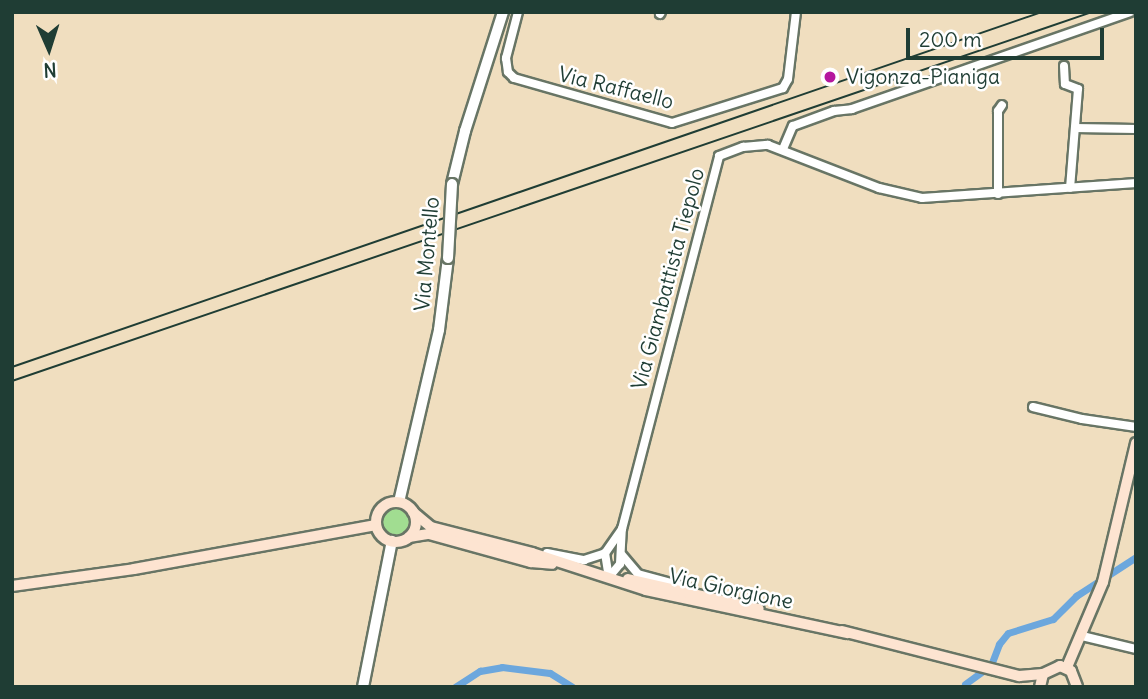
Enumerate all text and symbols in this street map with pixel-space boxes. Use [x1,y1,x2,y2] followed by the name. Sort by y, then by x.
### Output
[14,14,84,84] north arrow
[910,14,1108,58] scale bar
[919,26,982,53] text: 200 m
[43,58,57,82] text: N
[556,62,676,114] street label: Via Raffaello
[846,64,1000,90] place label: Vigonza-Pianiga
[820,67,840,87] marker: Vigonza-Pianiga
[626,165,710,393] street label: Via Giambattista Tiepolo
[409,196,445,312] street label: Via Montello
[667,564,795,614] street label: Via Giorgione

